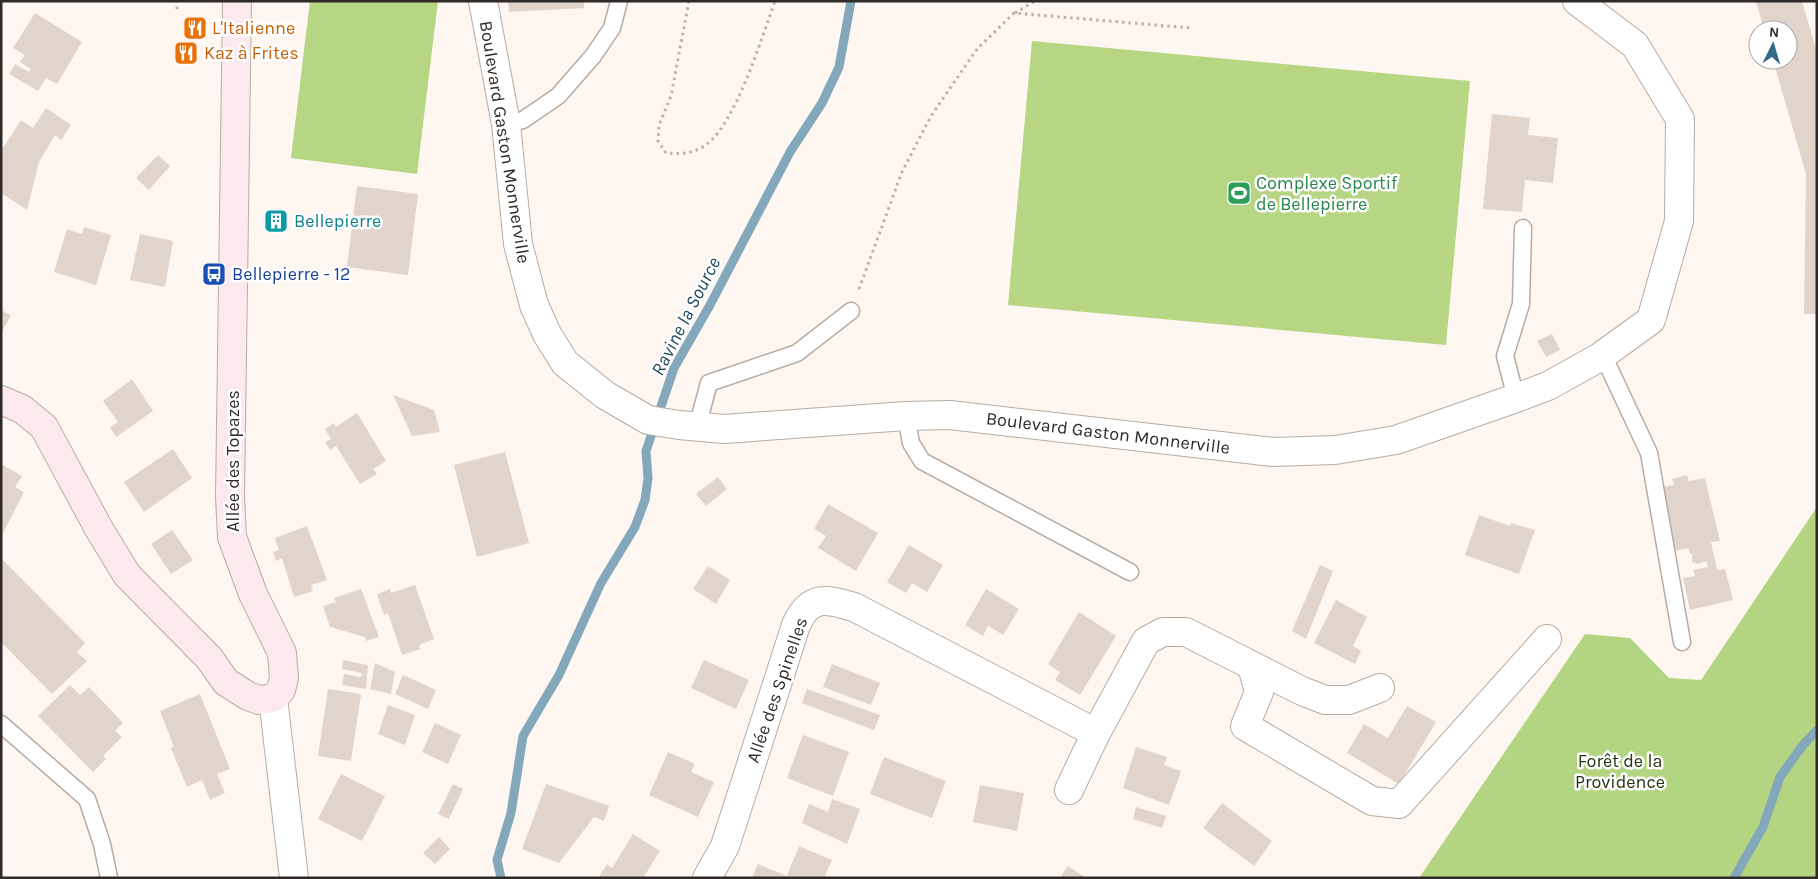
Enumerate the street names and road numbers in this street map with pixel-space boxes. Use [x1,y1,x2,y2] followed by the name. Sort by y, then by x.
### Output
[475,19,535,265] street label: Boulevard Gaston Monnerville
[222,390,244,532] street label: Allée des Topazes
[985,407,1231,459] street label: Boulevard Gaston Monnerville
[742,614,812,766] street label: Allée des Spinelles

